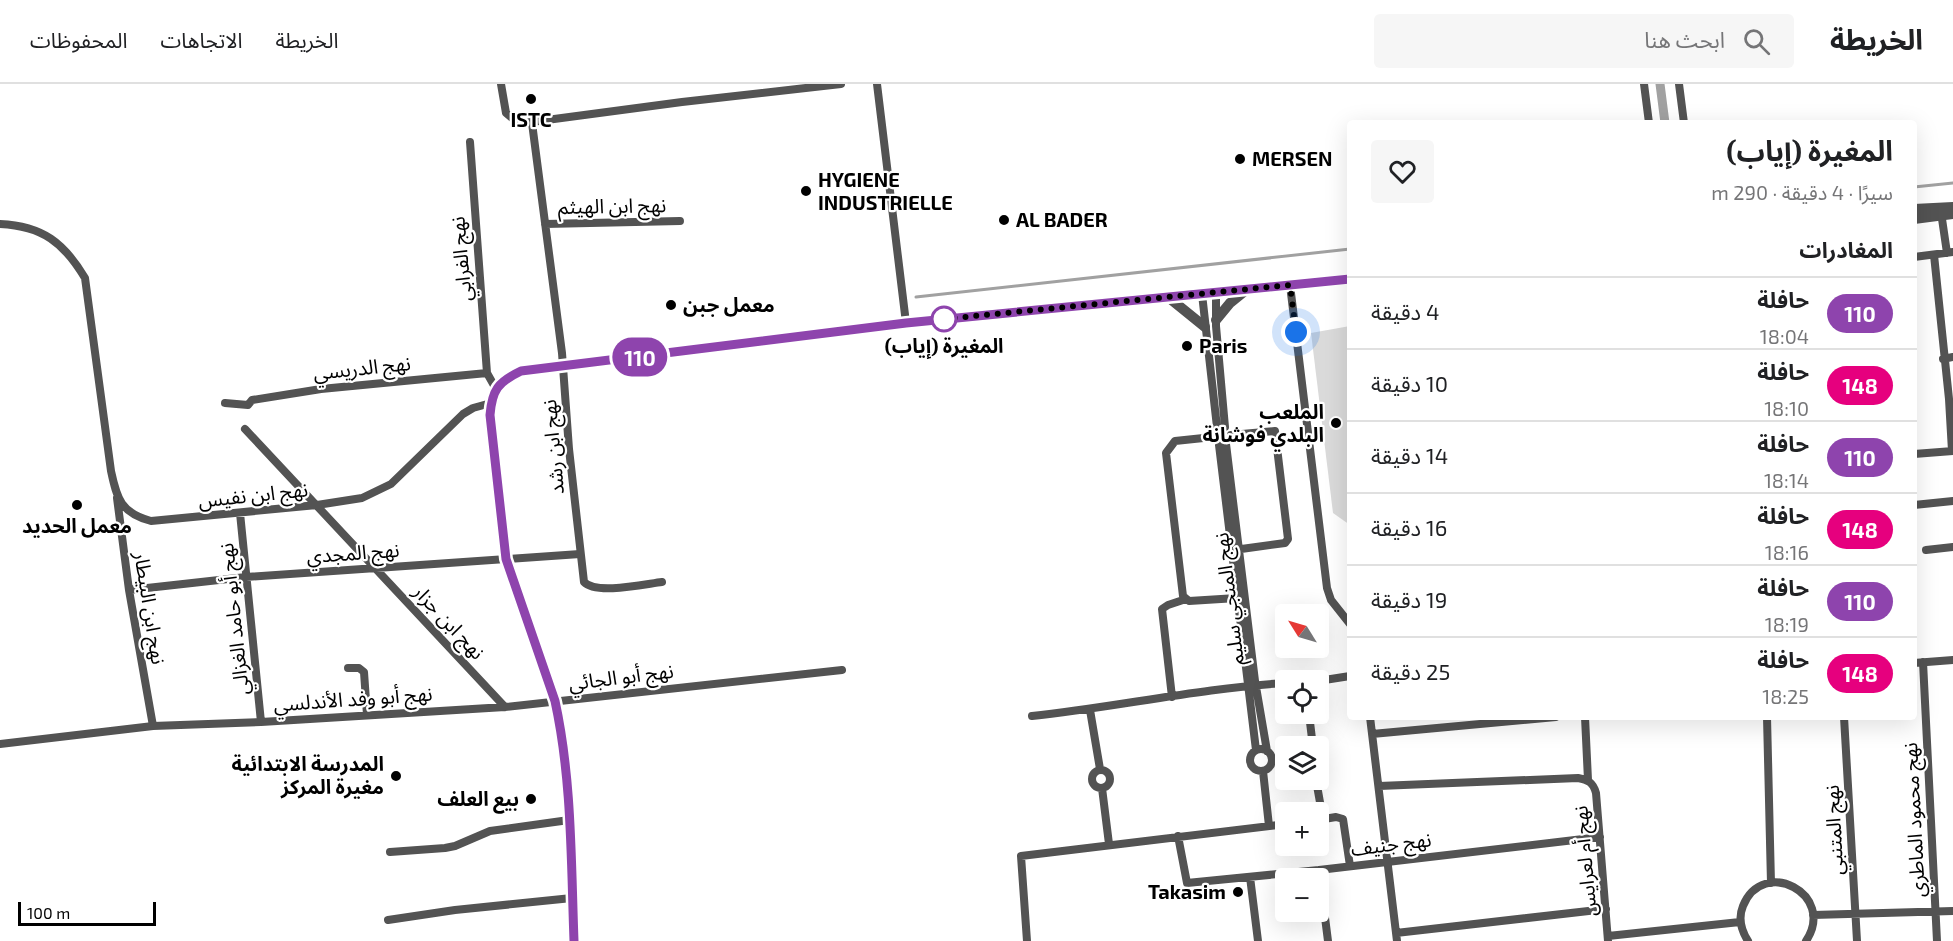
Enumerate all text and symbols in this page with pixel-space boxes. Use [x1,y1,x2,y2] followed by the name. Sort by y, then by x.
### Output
[1374,14,1794,68] search box
[1830,22,1923,56] text: الخريطة
[1740,25,1773,58] icon: search
[1644,26,1725,52] text: ابحث هنا
[30,27,127,52] text: المحفوظات
[160,27,242,52] text: الاتجاهات
[275,27,338,52] text: الخريطة
[524,92,538,106] marker: ISTC
[510,107,552,131] place label: ISTC
[1726,133,1893,167] text: المغيرة (إياب)
[1371,140,1434,203] button: heart
[1252,146,1333,170] place label: MERSEN
[1233,152,1247,166] marker: MERSEN
[818,167,953,214] place label: HYGIENE INDUSTRIELLE
[1711,180,1893,204] text: سيرًا · 4 دقيقة · 290 m
[799,184,813,198] marker: HYGIENE INDUSTRIELLE
[558,192,666,222] street label: نهج ابن الهيثم
[1016,207,1108,231] place label: AL BADER
[997,213,1011,227] marker: AL BADER
[444,215,480,303] street label: نهج الفرابي
[1799,236,1893,262] text: المغادرات
[1757,286,1809,312] text: حافلة
[683,292,775,317] place label: معمل جبن
[664,298,678,312] marker: معمل جبن
[1371,298,1440,324] text: 4 دقيقة
[1844,301,1876,326] text: 110
[931,306,957,332] marker: المغيرة (إياب)
[1281,317,1311,347] your location
[1760,324,1809,348] text: 18:04
[884,333,1004,360] place label: المغيرة (إياب)
[1199,333,1247,357] place label: Paris
[606,338,674,376] line badge: 110
[1180,339,1194,353] marker: Paris
[624,345,656,370] text: 110
[312,350,412,389] street label: نهج الدريسي
[1757,358,1809,384] text: حافلة
[1371,370,1448,396] text: 10 دقيقة
[1842,373,1878,398] text: 148
[1764,396,1809,420] text: 18:10
[536,398,572,496] street label: نهج ابن رشد
[1202,399,1324,452] place label: الملعب البلدي فوشانة
[1329,416,1343,430] marker: الملعب البلدي فوشانة
[1757,430,1809,456] text: حافلة
[1371,442,1448,468] text: 14 دقيقة
[1844,445,1876,470] text: 110
[1764,468,1809,492] text: 18:14
[197,476,309,516] street label: نهج ابن نفيس
[70,498,84,512] marker: معمل الحديد
[1757,502,1809,528] text: حافلة
[22,513,132,538] place label: معمل الحديد
[1371,514,1447,540] text: 16 دقيقة
[1842,517,1878,542] text: 148
[1208,531,1253,667] street label: نهج المنجي سليم
[306,537,401,572] street label: نهج المجدي
[1765,540,1809,564] text: 18:16
[213,541,258,696] street label: نهج أبو حامد الغزالي
[126,549,172,667] street label: نهج ابن البيطار
[1757,574,1809,600] text: حافلة
[405,578,490,666] street label: نهج ابن جزار
[1371,586,1447,612] text: 19 دقيقة
[1844,589,1876,614] text: 110
[1275,604,1329,658] north arrow
[1275,604,1329,922] map controls
[1765,612,1809,636] text: 18:19
[1757,646,1809,672] text: حافلة
[567,658,675,699] street label: نهج أبو الجائي
[1371,658,1450,684] text: 25 دقيقة
[1842,661,1878,686] text: 148
[1275,670,1329,724] button: locate
[273,680,434,720] street label: نهج أبو وفد الأندلسي
[1762,684,1809,708] text: 18:25
[1275,736,1329,790] button: layers
[1897,742,1934,898] street label: نهج محمود الماطري
[232,751,384,799] place label: المدرسة الابتدائية مغيرة المركز
[389,769,403,783] marker: المدرسة الابتدائية مغيرة المركز
[1819,784,1852,876] street label: نهج المتنبي
[437,786,519,814] place label: بيع العلف
[524,792,538,806] marker: بيع العلف
[1275,802,1329,856] button: +
[1567,804,1605,917] street label: نهج أم لعرايس
[1349,826,1433,864] street label: نهج جنيف
[1275,868,1329,922] button: −
[1148,879,1226,903] place label: Takasim
[1231,885,1245,899] marker: Takasim
[18,899,156,926] scale bar
[27,903,70,922] text: 100 m

